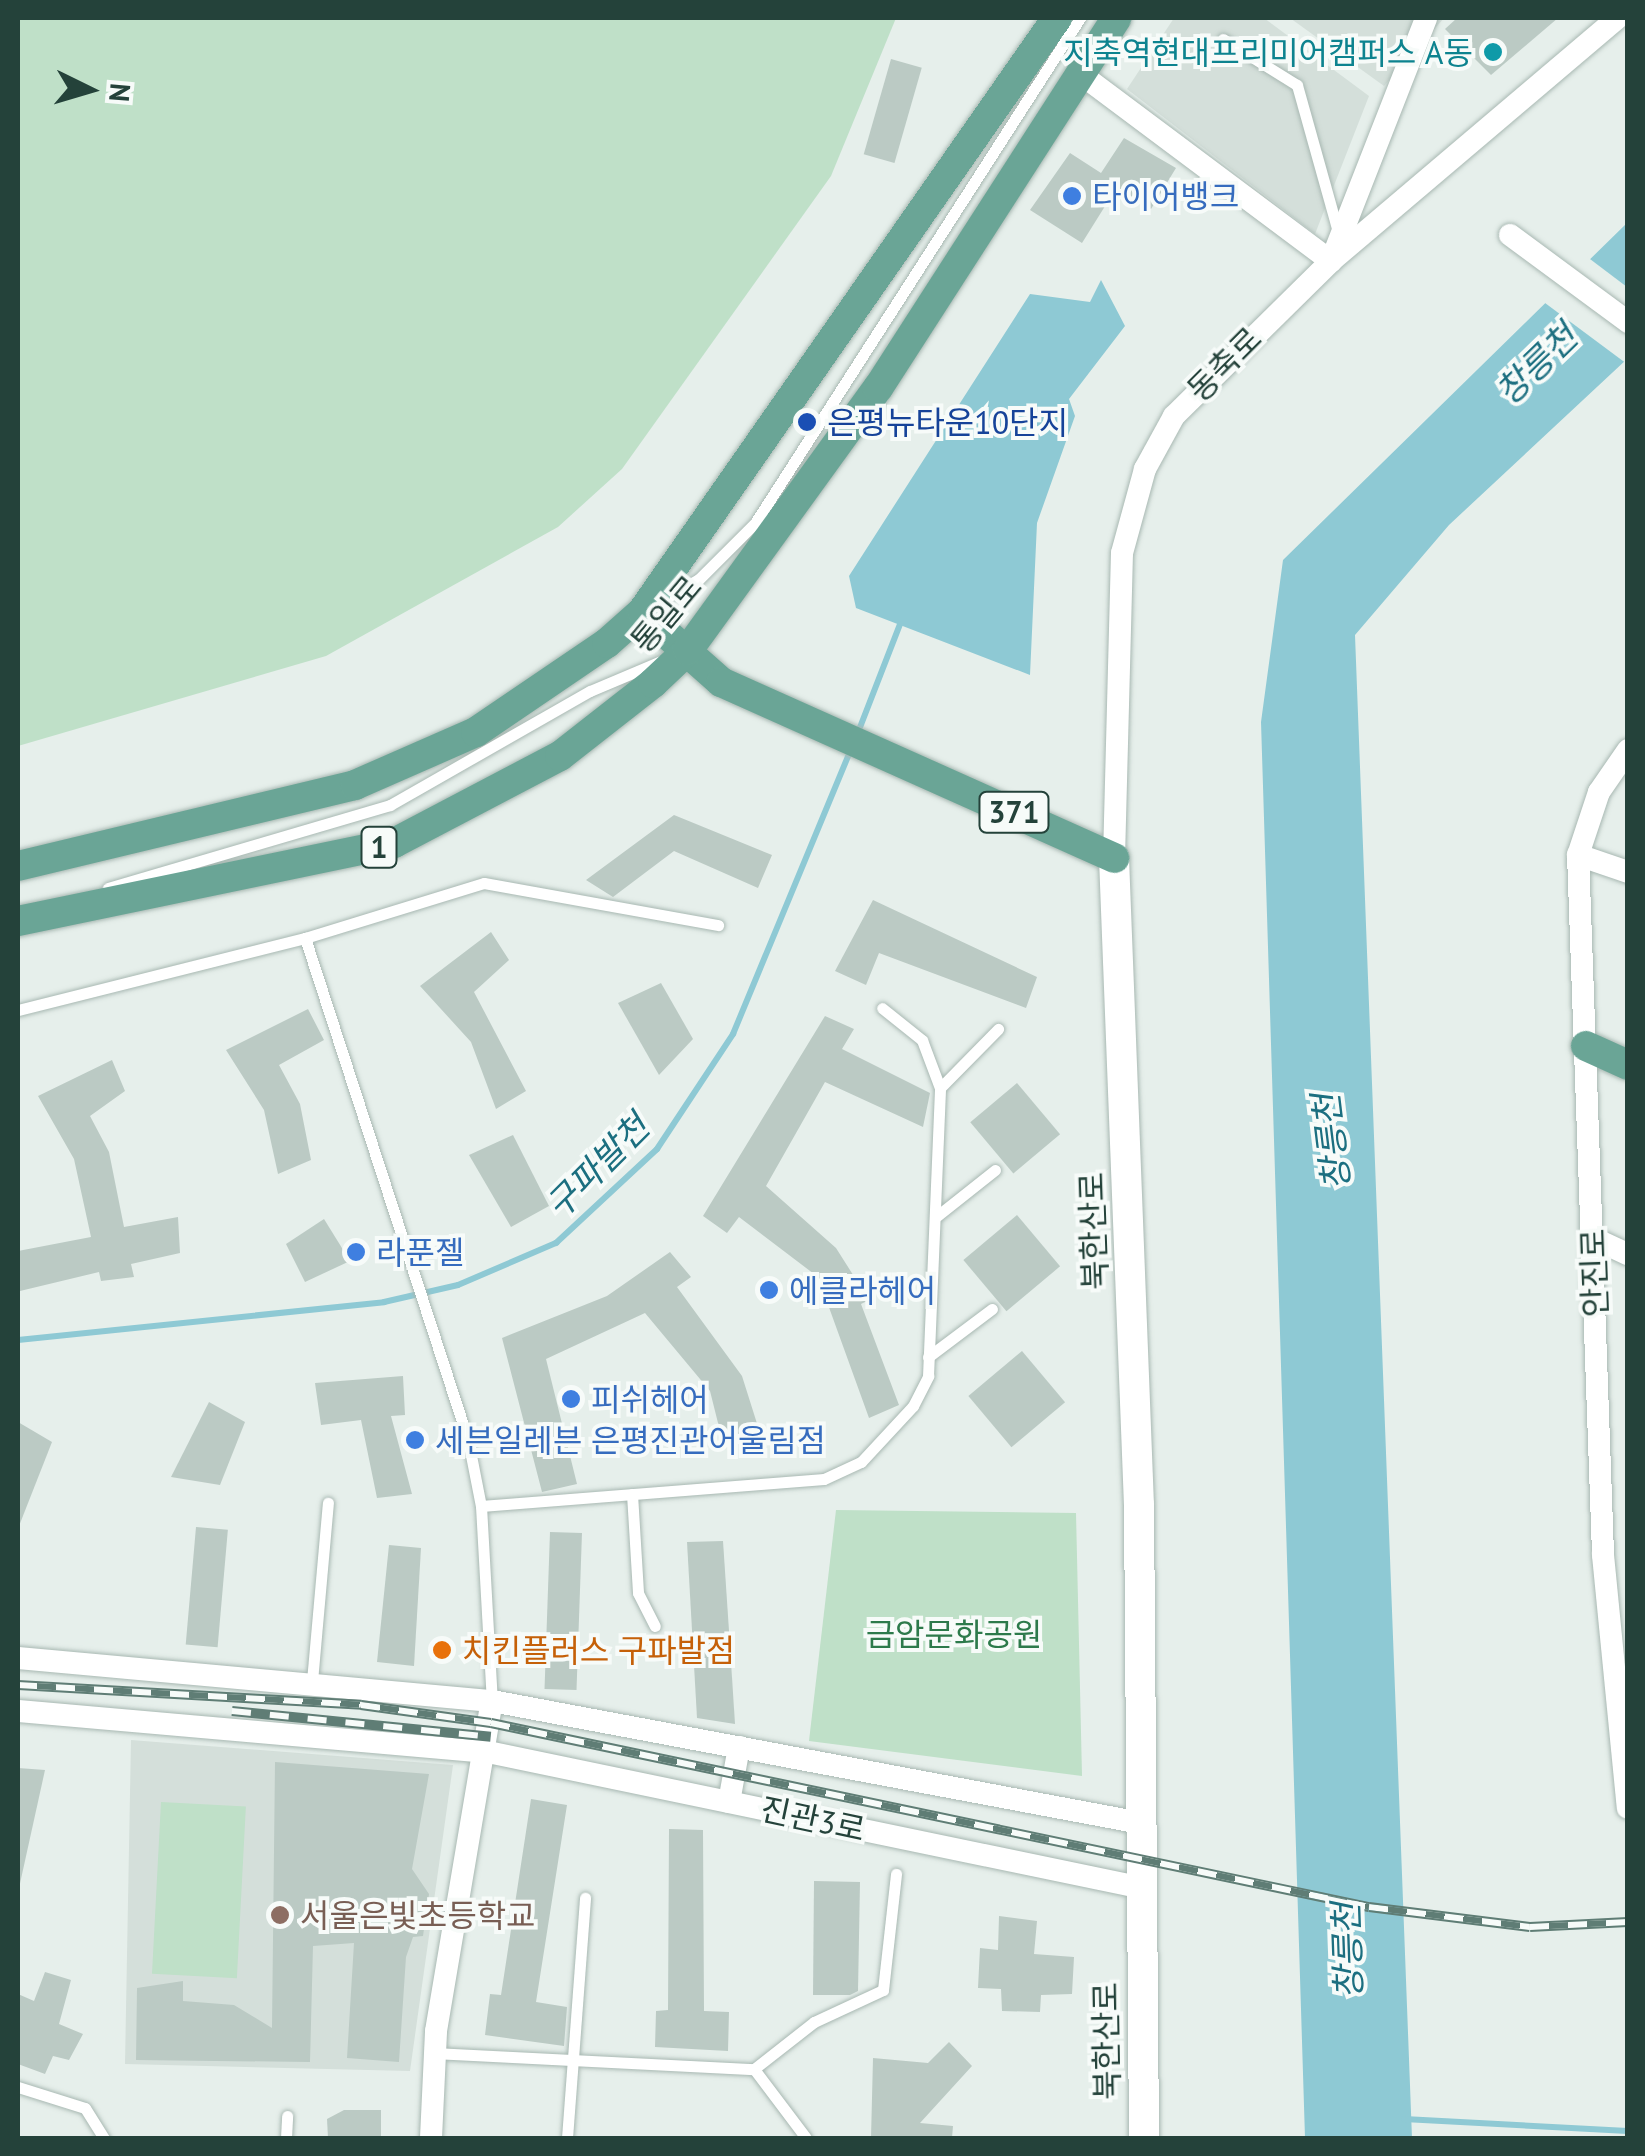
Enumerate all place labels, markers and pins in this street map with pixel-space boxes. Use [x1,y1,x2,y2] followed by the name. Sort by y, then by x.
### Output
[1063,33,1473,71] place label: 지축역현대프리미어캠퍼스 A동
[1482,41,1504,63] marker: 지축역현대프리미어캠퍼스 A동
[1092,177,1239,215] place label: 타이어뱅크
[1061,185,1083,207] marker: 타이어뱅크
[827,403,1068,441] place label: 은평뉴타운10단지
[796,411,818,433] marker: 은평뉴타운10단지
[376,1233,464,1271] place label: 라푼젤
[345,1241,367,1263] marker: 라푼젤
[789,1271,936,1309] place label: 에클라헤어
[758,1279,780,1301] marker: 에클라헤어
[591,1380,709,1418] place label: 피쉬헤어
[560,1388,582,1410] marker: 피쉬헤어
[435,1421,826,1459] place label: 세븐일레븐 은평진관어울림점
[404,1429,426,1451] marker: 세븐일레븐 은평진관어울림점
[462,1631,736,1669] place label: 치킨플러스 구파발점
[431,1639,453,1661] marker: 치킨플러스 구파발점
[300,1896,536,1934] place label: 서울은빛초등학교
[269,1904,291,1926] marker: 서울은빛초등학교

